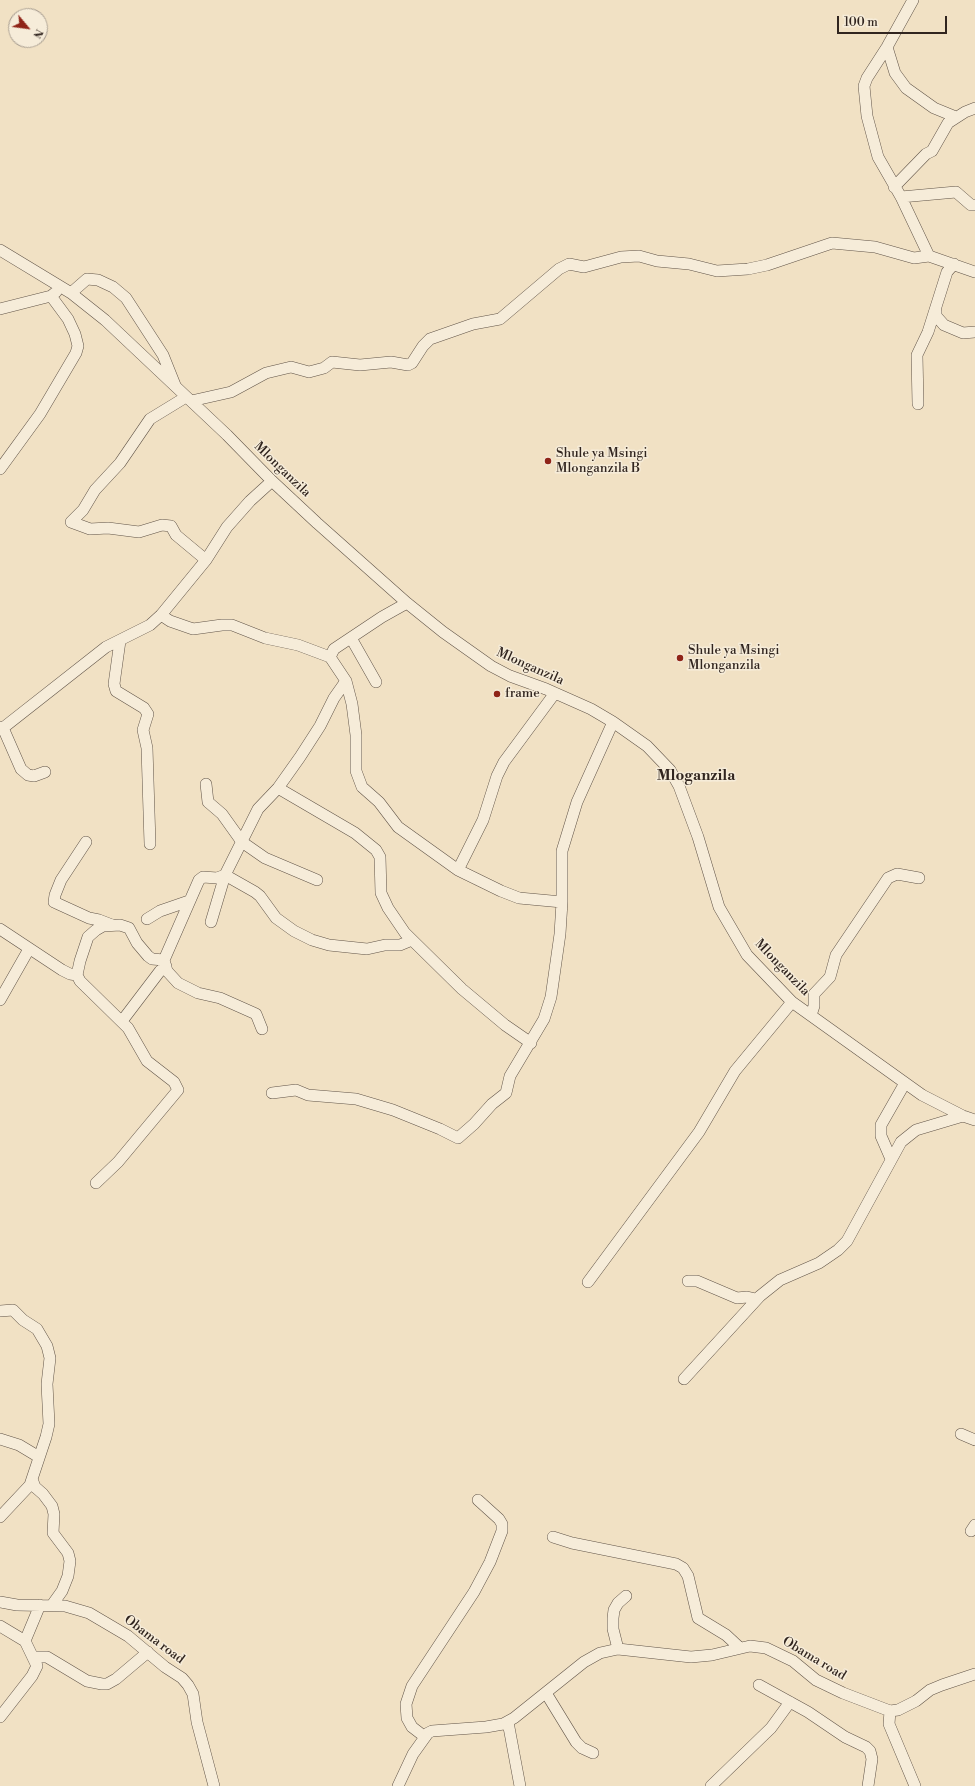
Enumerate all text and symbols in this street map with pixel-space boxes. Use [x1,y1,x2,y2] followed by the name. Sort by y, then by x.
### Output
[8,8,48,48] north arrow
[839,8,949,34] scale bar
[844,15,878,30] text: 100 m
[29,26,46,41] text: N
[251,439,313,501] street label: Mlonganzila
[556,446,647,477] place label: Shule ya Msingi Mlonganzila B
[543,456,553,466] marker: Shule ya Msingi Mlonganzila B
[688,643,779,674] place label: Shule ya Msingi Mlonganzila
[494,645,566,689] street label: Mlonganzila
[675,653,685,663] marker: Shule ya Msingi Mlonganzila
[505,686,540,702] place label: frame
[492,689,502,699] marker: frame
[657,767,735,785] district label: Mloganzila
[751,937,813,999] street label: Mlonganzila
[121,1612,187,1668] street label: Obama road
[779,1634,849,1684] street label: Obama road

